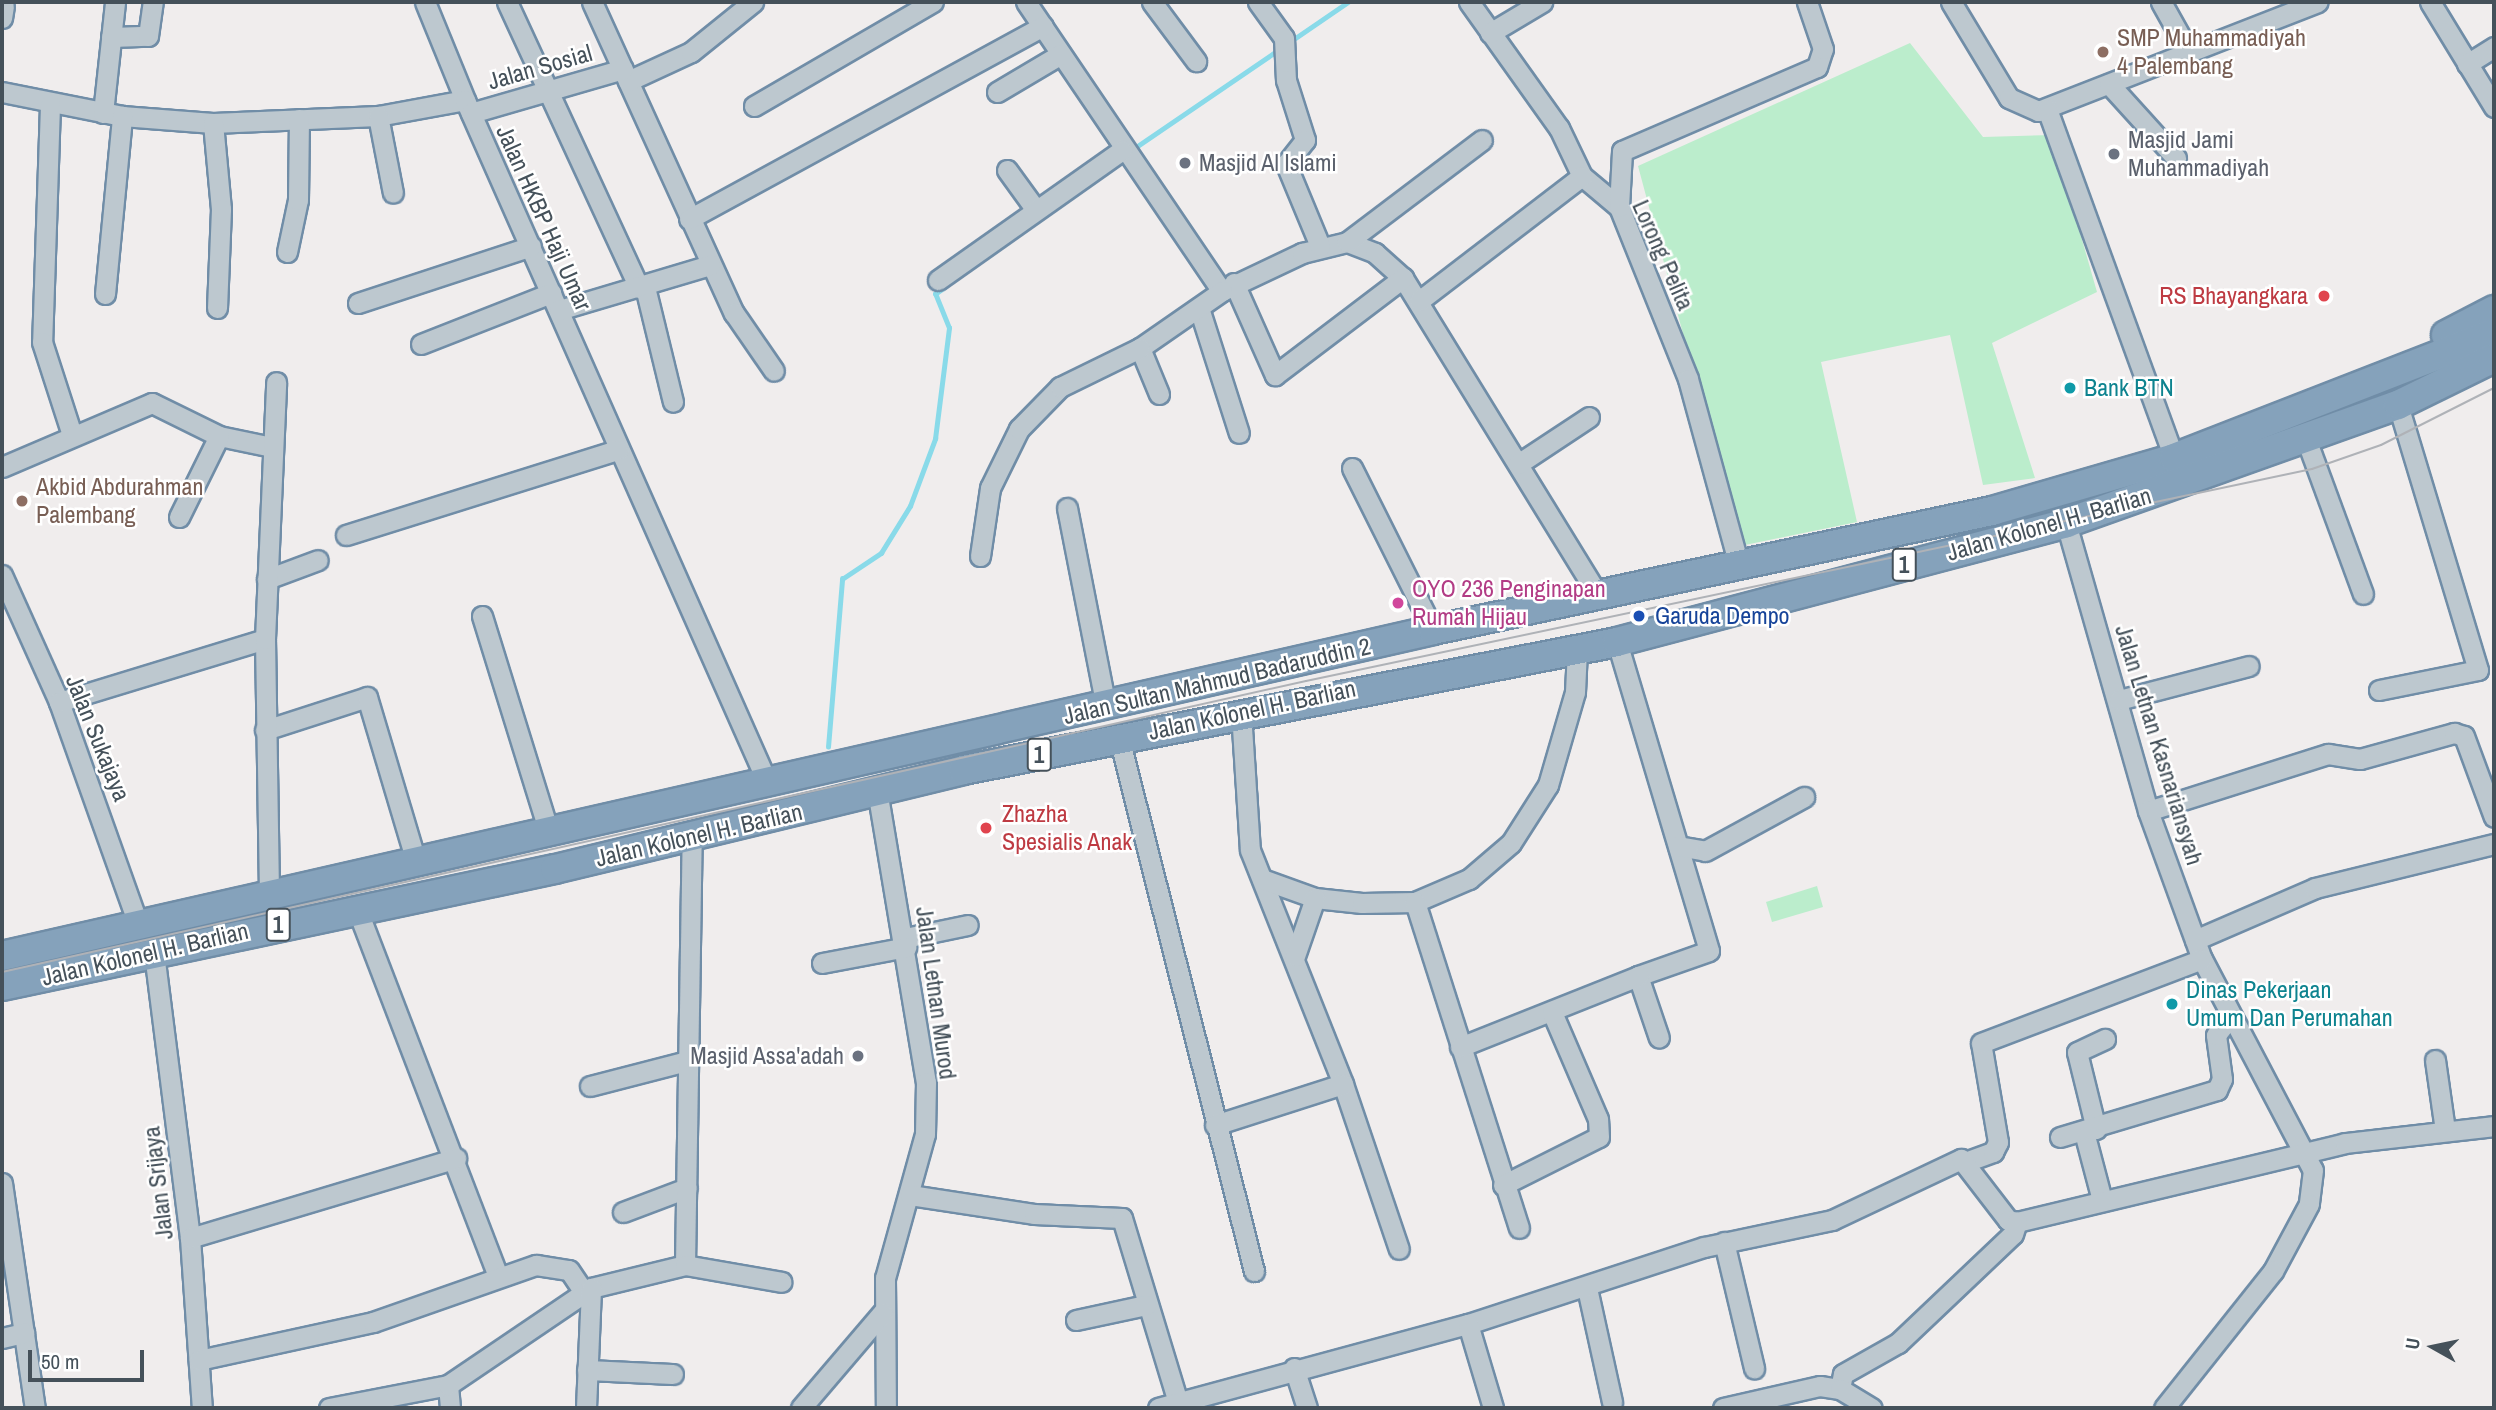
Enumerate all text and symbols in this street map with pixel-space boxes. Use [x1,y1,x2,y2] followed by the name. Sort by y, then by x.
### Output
[2117,24,2306,80] place label: SMP Muhammadiyah 4 Palembang
[485,38,595,96] street label: Jalan Sosial
[2095,44,2111,60] marker: SMP Muhammadiyah 4 Palembang
[490,121,598,315] street label: Jalan HKBP Haji Umar
[2128,126,2269,182] place label: Masjid Jami Muhammadiyah
[2106,146,2122,162] marker: Masjid Jami Muhammadiyah
[1199,149,1338,177] place label: Masjid Al Islami
[1177,155,1193,171] marker: Masjid Al Islami
[1626,196,1700,314] street label: Lorong Pelita
[2159,282,2308,310] place label: RS Bhayangkara
[2314,286,2334,306] marker: RS Bhayangkara
[2084,374,2174,402] place label: Bank BTN
[2062,380,2078,396] marker: Bank BTN
[36,473,204,529] place label: Akbid Abdurahman Palembang
[1944,481,2154,567] street label: Jalan Kolonel H. Barlian
[14,493,30,509] marker: Akbid Abdurahman Palembang
[1892,545,1916,584] road number: 1
[1412,575,1606,631] place label: OYO 236 Penginapan Rumah Hijau
[1390,595,1406,611] marker: OYO 236 Penginapan Rumah Hijau
[1655,602,1790,630] place label: Garuda Dempo
[1629,606,1649,626] marker: Garuda Dempo
[2109,622,2209,868] street label: Jalan Letnan Kasnariansyah
[1061,632,1373,730] street label: Jalan Sultan Mahmud Badaruddin 2
[60,671,136,805] street label: Jalan Sukajaya
[1146,674,1358,746] street label: Jalan Kolonel H. Barlian
[1027,736,1051,775] road number: 1
[593,797,805,873] street label: Jalan Kolonel H. Barlian
[1002,800,1133,856] place label: Zhazha Spesialis Anak
[976,818,996,838] marker: Zhazha Spesialis Anak
[910,905,962,1081] street label: Jalan Letnan Murod
[266,906,290,944] road number: 1
[39,916,251,992] street label: Jalan Kolonel H. Barlian
[2186,976,2393,1032] place label: Dinas Pekerjaan Umum Dan Perumahan
[2164,996,2180,1012] marker: Dinas Pekerjaan Umum Dan Perumahan
[689,1042,844,1070] place label: Masjid Assa'adah
[850,1048,866,1064] marker: Masjid Assa'adah
[137,1125,179,1241] street label: Jalan Srijaya
[2398,1312,2468,1382] north arrow
[32,1336,147,1380] scale bar
[2399,1336,2426,1351] text: U
[41,1347,79,1376] text: 50 m

